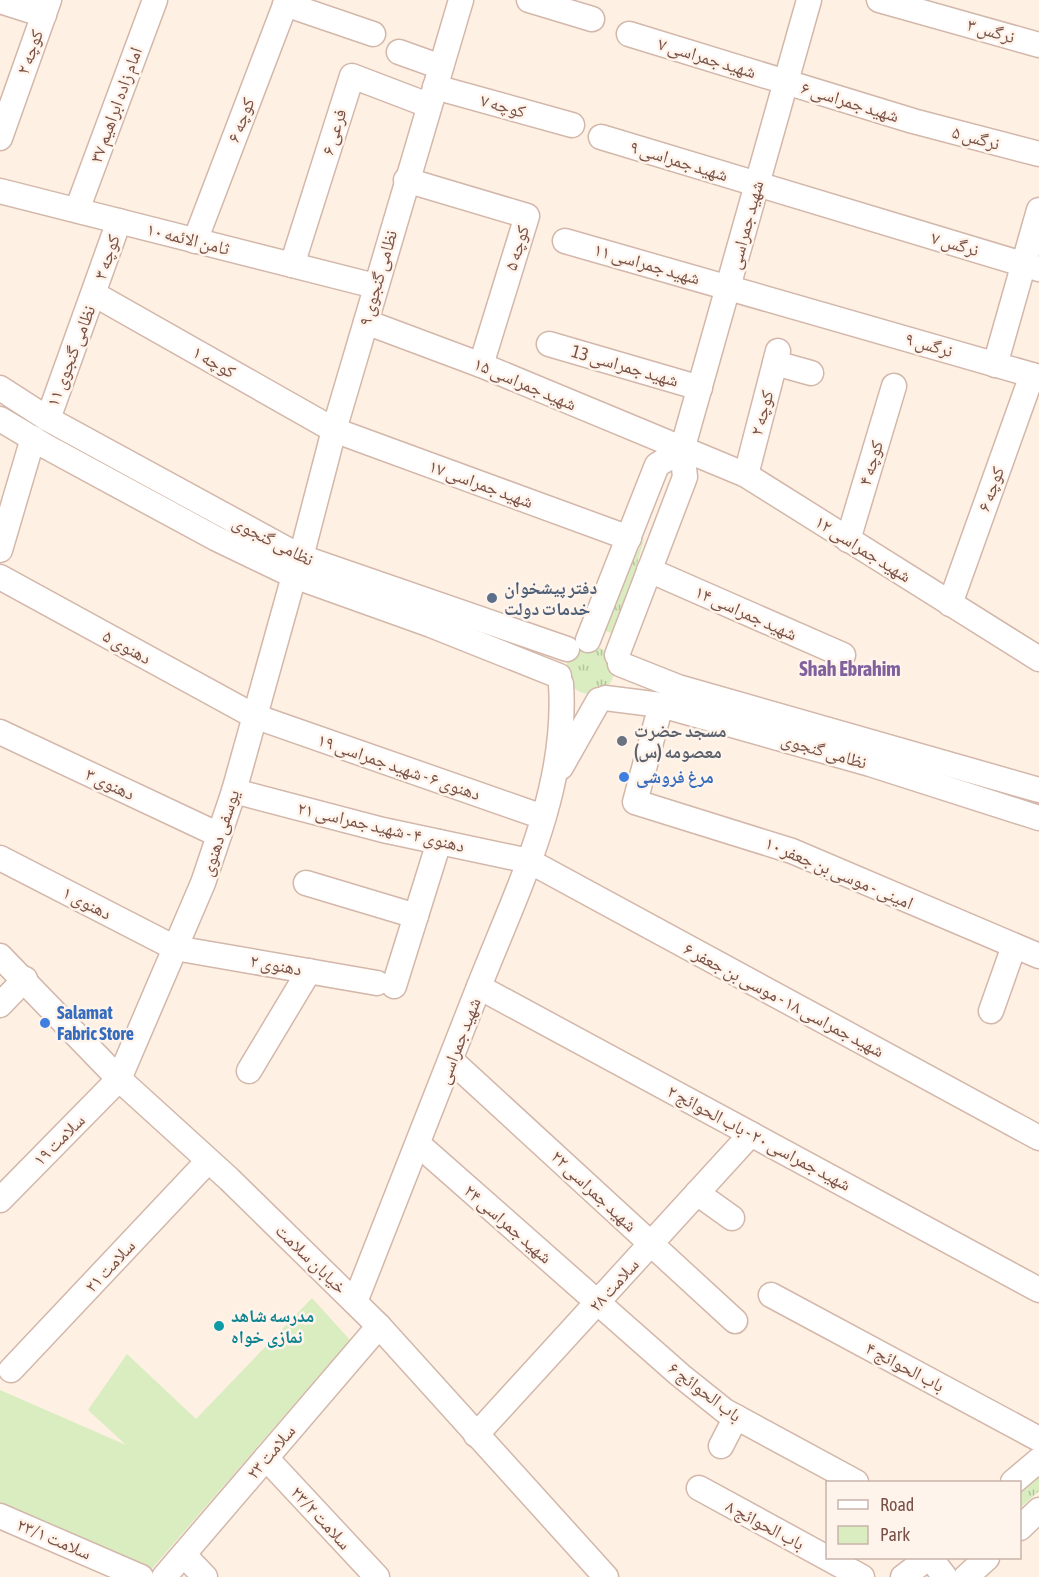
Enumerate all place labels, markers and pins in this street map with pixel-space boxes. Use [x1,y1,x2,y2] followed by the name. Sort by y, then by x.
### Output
[504,577,598,619] place label: دفتر پیشخوان خدمات دولت
[485,591,499,605] marker: دفتر پیشخوان خدمات دولت
[634,720,727,763] place label: مسجد حضرت معصومه (س)
[615,734,629,748] marker: مسجد حضرت معصومه (س)
[636,766,714,788] place label: مرغ فروشی
[617,770,631,784] marker: مرغ فروشی
[57,1002,134,1044] place label: Salamat Fabric Store
[38,1016,52,1030] marker: Salamat Fabric Store
[231,1305,314,1348] place label: مدرسه شاهد نمازی خواه
[212,1319,226,1333] marker: مدرسه شاهد نمازی خواه

